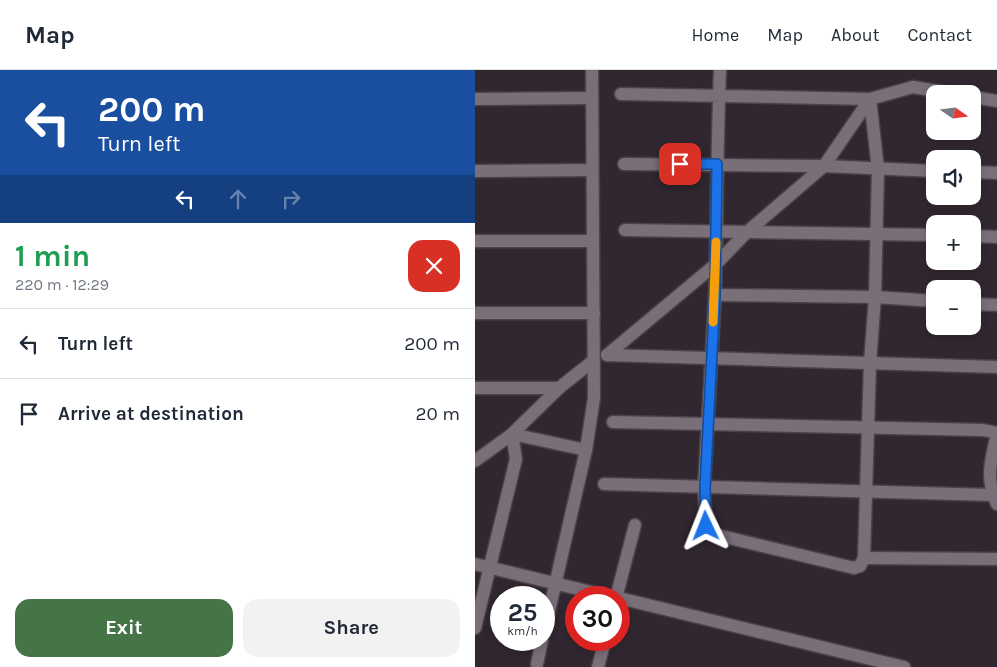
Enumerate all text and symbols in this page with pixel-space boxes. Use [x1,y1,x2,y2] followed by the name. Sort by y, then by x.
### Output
[25,21,75,49] text: Map
[691,24,739,46] text: Home
[767,24,803,46] text: Map
[831,24,880,46] text: About
[908,24,972,46] text: Contact
[926,85,981,140] north arrow
[926,85,981,335] map controls
[98,89,206,130] text: 200 m
[15,90,80,155] icon: left
[98,131,181,157] text: Turn left
[659,143,701,185] pin
[666,150,694,178] icon: arrive
[926,150,981,205] button: sound
[171,185,199,213] icon: left
[224,185,252,213] icon: ahead
[277,185,305,213] icon: right
[926,215,981,270] button: +
[15,238,90,274] text: 1 min
[408,240,460,292] button: close
[15,275,109,294] text: 220 m · 12:29
[926,280,981,335] button: −
[15,330,43,358] icon: left
[58,333,133,355] text: Turn left
[404,333,460,355] text: 200 m
[15,400,43,428] icon: arrive
[58,403,244,425] text: Arrive at destination
[415,403,460,425] text: 20 m
[679,499,731,551] position arrow
[565,586,630,651] speed limit sign: 30
[508,598,537,627] text: 25
[15,599,233,657] button: Exit
[243,599,460,657] button: Share
[507,624,538,638] text: km/h

